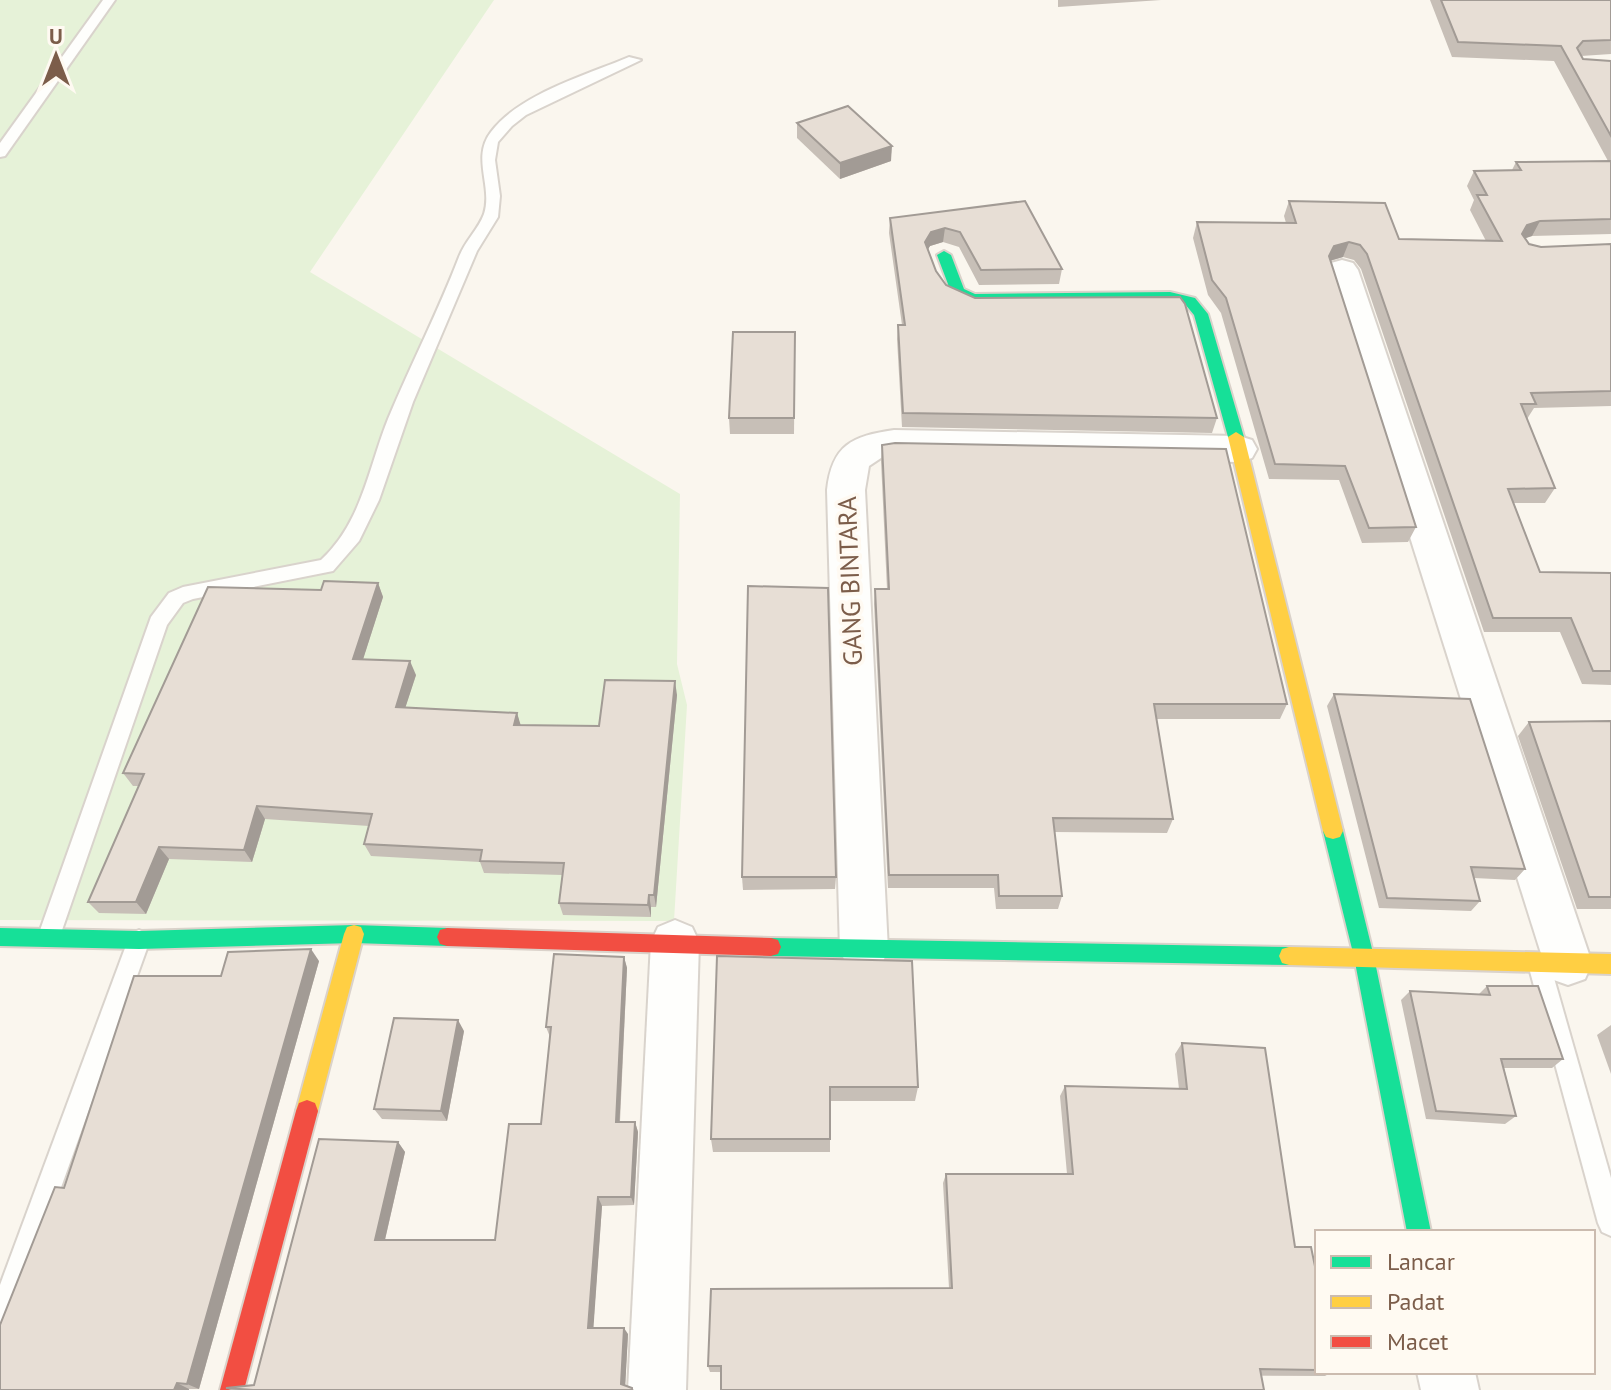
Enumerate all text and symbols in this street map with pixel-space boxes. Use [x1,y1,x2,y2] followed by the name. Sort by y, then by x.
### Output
[16,16,96,96] north arrow
[49,22,63,50] text: U
[830,496,869,666] street label: GANG BINTARA
[1315,1230,1595,1374] legend
[1387,1246,1455,1277] text: Lancar
[1387,1286,1444,1317] text: Padat
[1387,1326,1449,1357] text: Macet

